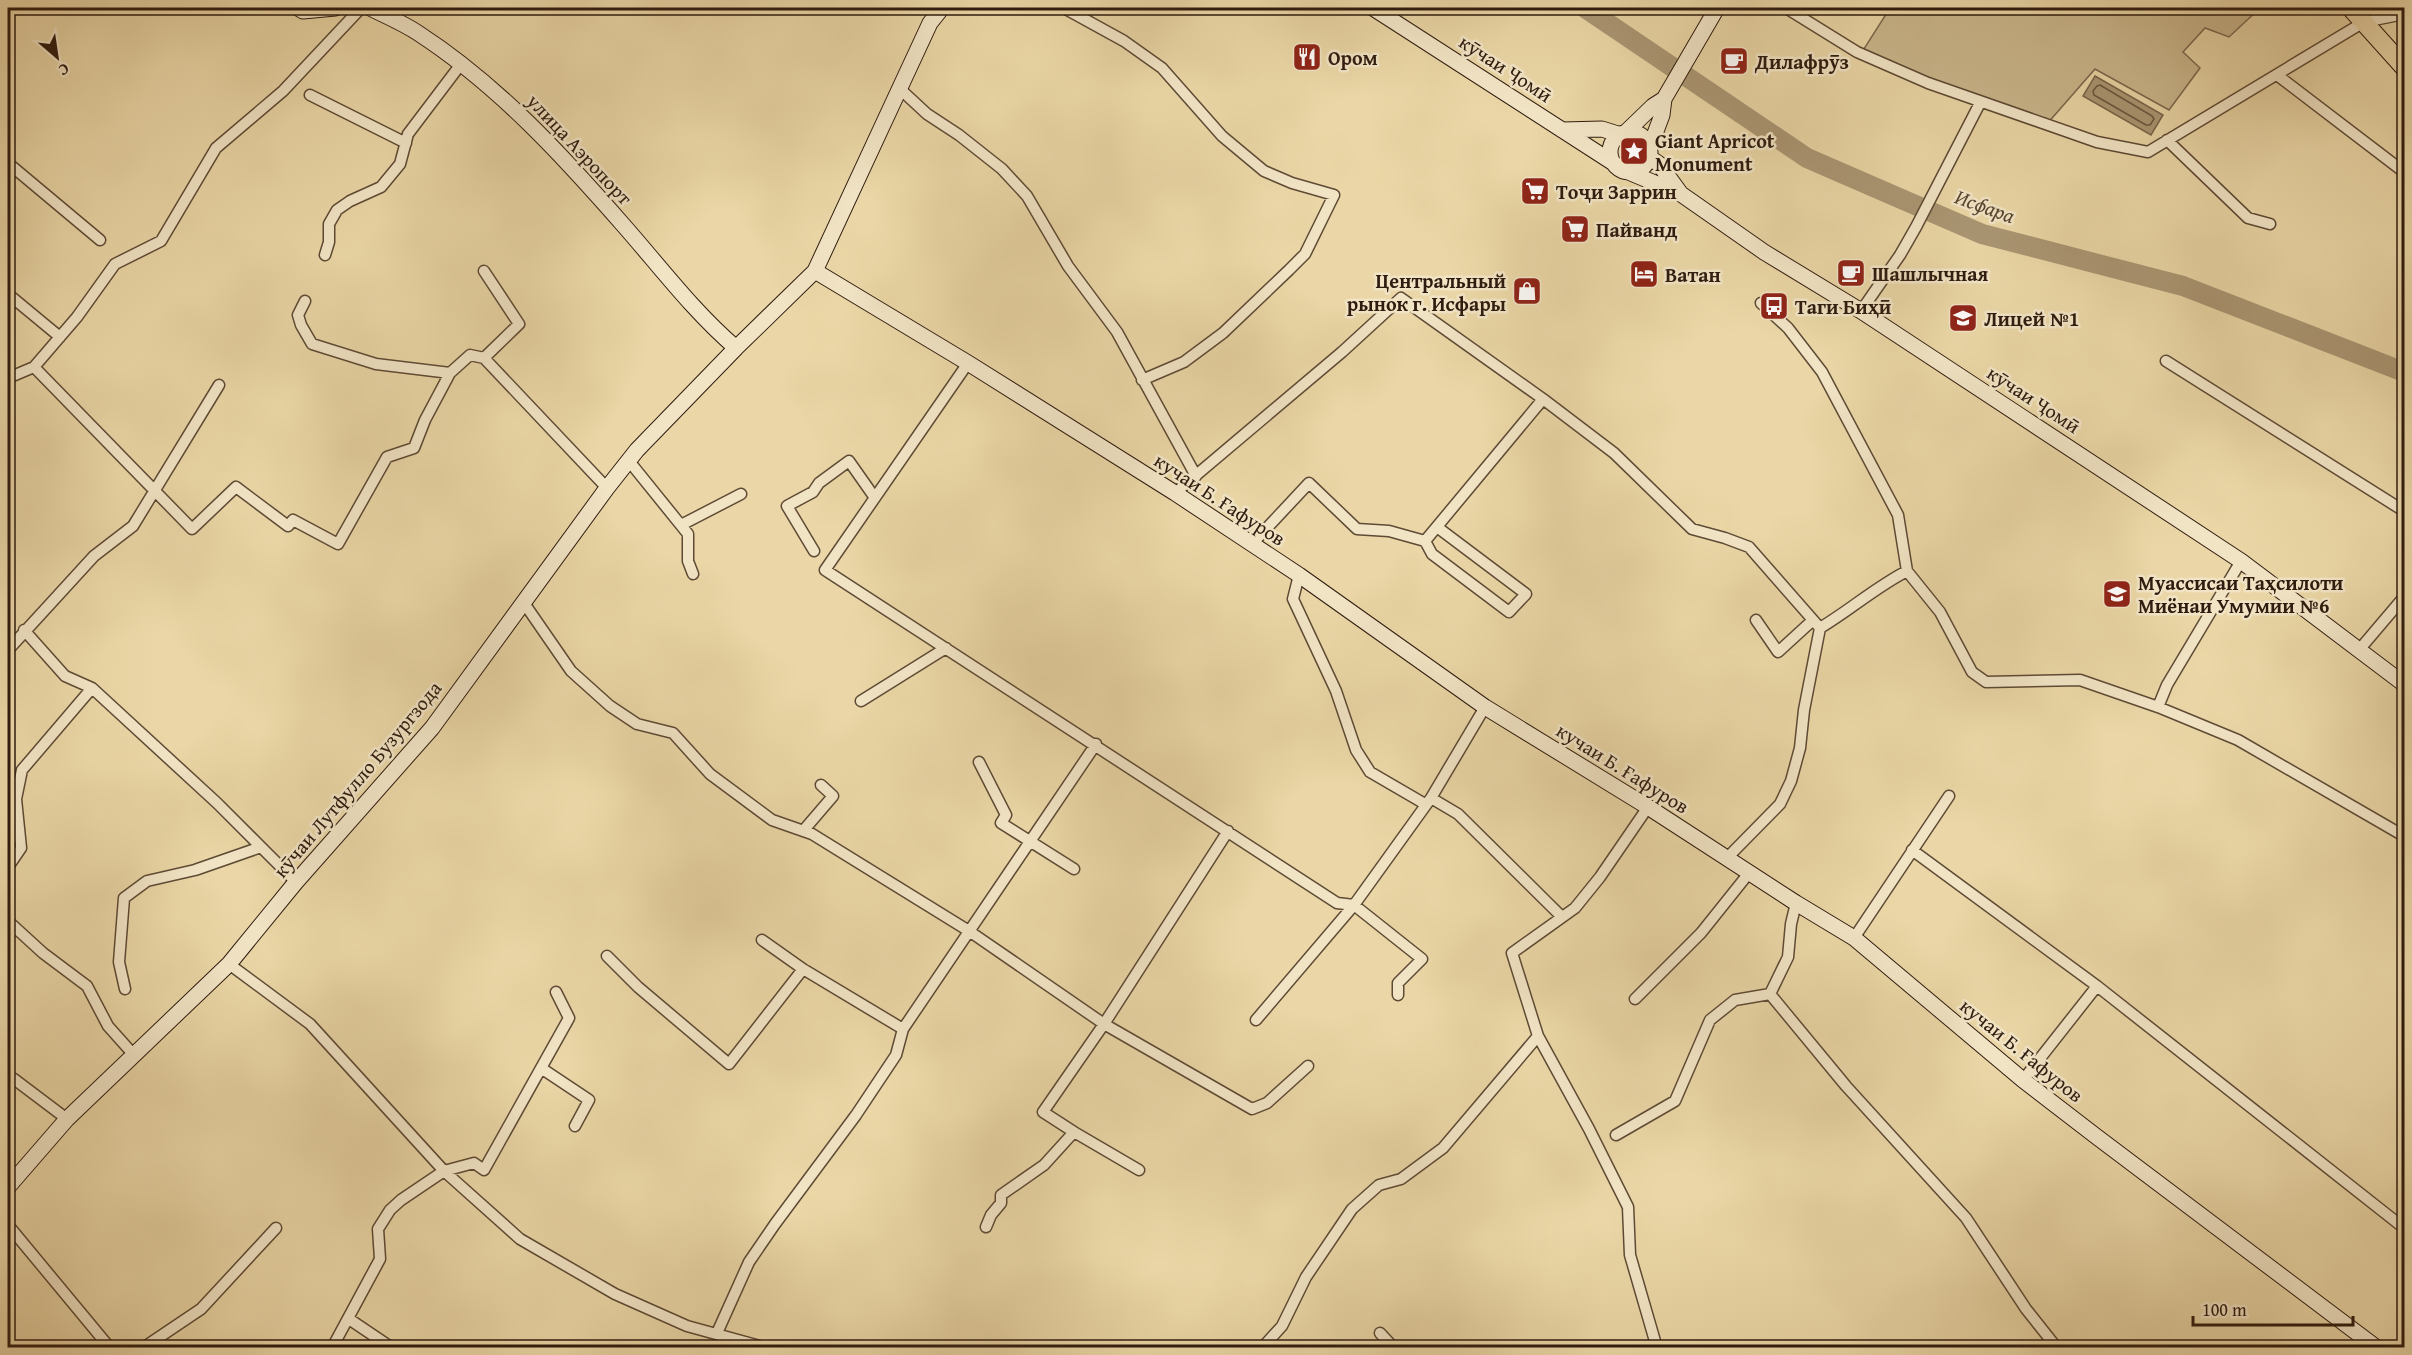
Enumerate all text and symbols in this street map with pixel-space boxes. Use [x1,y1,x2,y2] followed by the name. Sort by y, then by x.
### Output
[27,27,87,87] north arrow
[1454,27,1558,109] street label: кӯчаи Ҷомӣ
[1291,41,1323,73] restaurant icon: Ором
[1328,43,1378,72] place label: Ором
[1718,45,1750,77] cafe icon: Дилафрӯз
[1754,47,1849,76] place label: Дилафрӯз
[54,57,74,83] text: С
[520,86,640,211] street label: улица Аэропорт
[1655,126,1775,178] place label: Giant Apricot Monument
[1618,135,1650,167] place icon: Giant Apricot Monument
[1519,175,1551,207] supermarket icon: Тоҷи Заррин
[1556,177,1677,206] place label: Тоҷи Заррин
[1951,181,2020,231] water label: Исфара
[1559,213,1591,245] supermarket icon: Пайванд
[1596,215,1678,244] place label: Пайванд
[1835,257,1867,289] cafe icon: Шашлычная
[1628,258,1660,290] hotel icon: Ватан
[1872,259,1988,288] place label: Шашлычная
[1665,260,1721,289] place label: Ватан
[1347,266,1507,318] place label: Центральный рынок г. Исфары
[1511,275,1543,307] shop icon: Центральный рынок г. Исфары
[1758,290,1790,322] bus stop icon: Таги Биҳӣ
[1795,292,1892,321] place label: Таги Биҳӣ
[1947,302,1979,334] school or university icon: Лицей №1
[1984,304,2079,333] place label: Лицей №1
[1982,358,2086,440] street label: кӯчаи Ҷомӣ
[1149,446,1291,552] street label: кучаи Б. Ғафуров
[2138,568,2344,620] place label: Муассисаи Таҳсилоти Миёнаи Умумии №6
[2101,578,2133,610] school or university icon: Муассисаи Таҳсилоти Миёнаи Умумии №6
[266,674,448,884] street label: кӯчаи Лутфулло Бузургзода
[1551,716,1695,820] street label: кучаи Б. Ғафуров
[1954,991,2090,1109] street label: кучаи Б. Ғафуров
[2193,1289,2354,1327] scale bar
[2202,1296,2247,1323] text: 100 m

